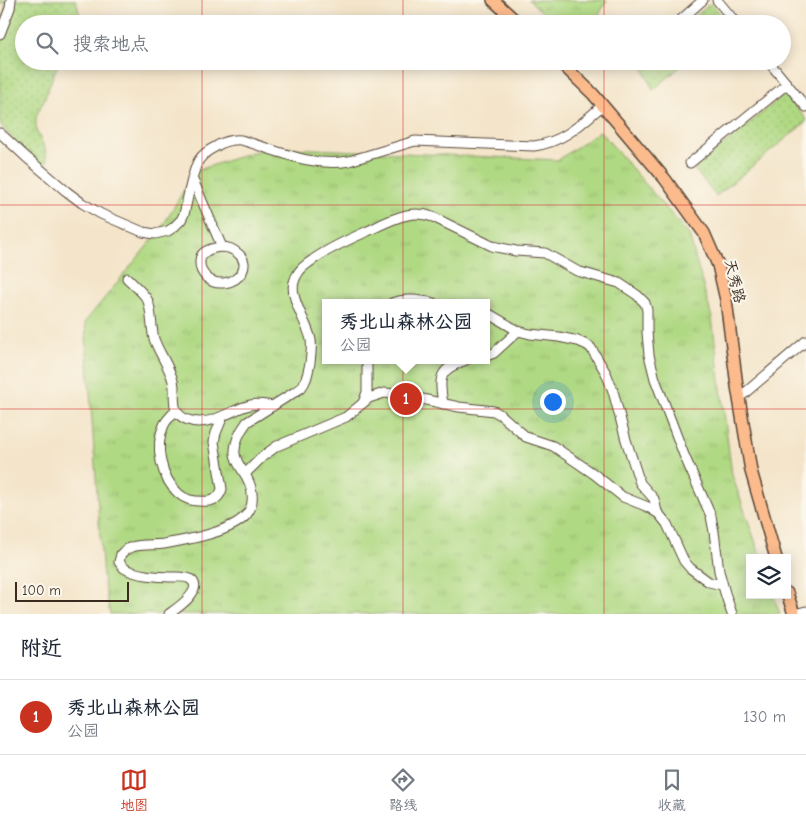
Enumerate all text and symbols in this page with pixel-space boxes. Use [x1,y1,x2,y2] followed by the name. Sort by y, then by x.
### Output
[15,15,791,70] search box
[33,29,61,57] icon: search
[73,33,149,55] text: 搜索地点
[721,257,749,305] street label: 天秀路
[322,299,490,364] popup
[339,311,473,333] text: 秀北山森林公园
[339,336,372,354] text: 公园
[390,380,422,418] pin: 1
[540,389,566,415] your location
[746,554,791,599] map controls
[746,554,791,599] button: layers
[15,579,129,602] scale bar
[22,582,61,599] text: 100 m
[20,636,62,660] text: 附近
[67,697,200,719] text: 秀北山森林公园
[33,708,39,726] text: 1
[743,708,786,726] text: 130 m
[67,722,99,740] text: 公园
[120,766,148,814] tab: 地图
[389,766,417,814] tab: 路线
[658,766,686,814] tab: 收藏

